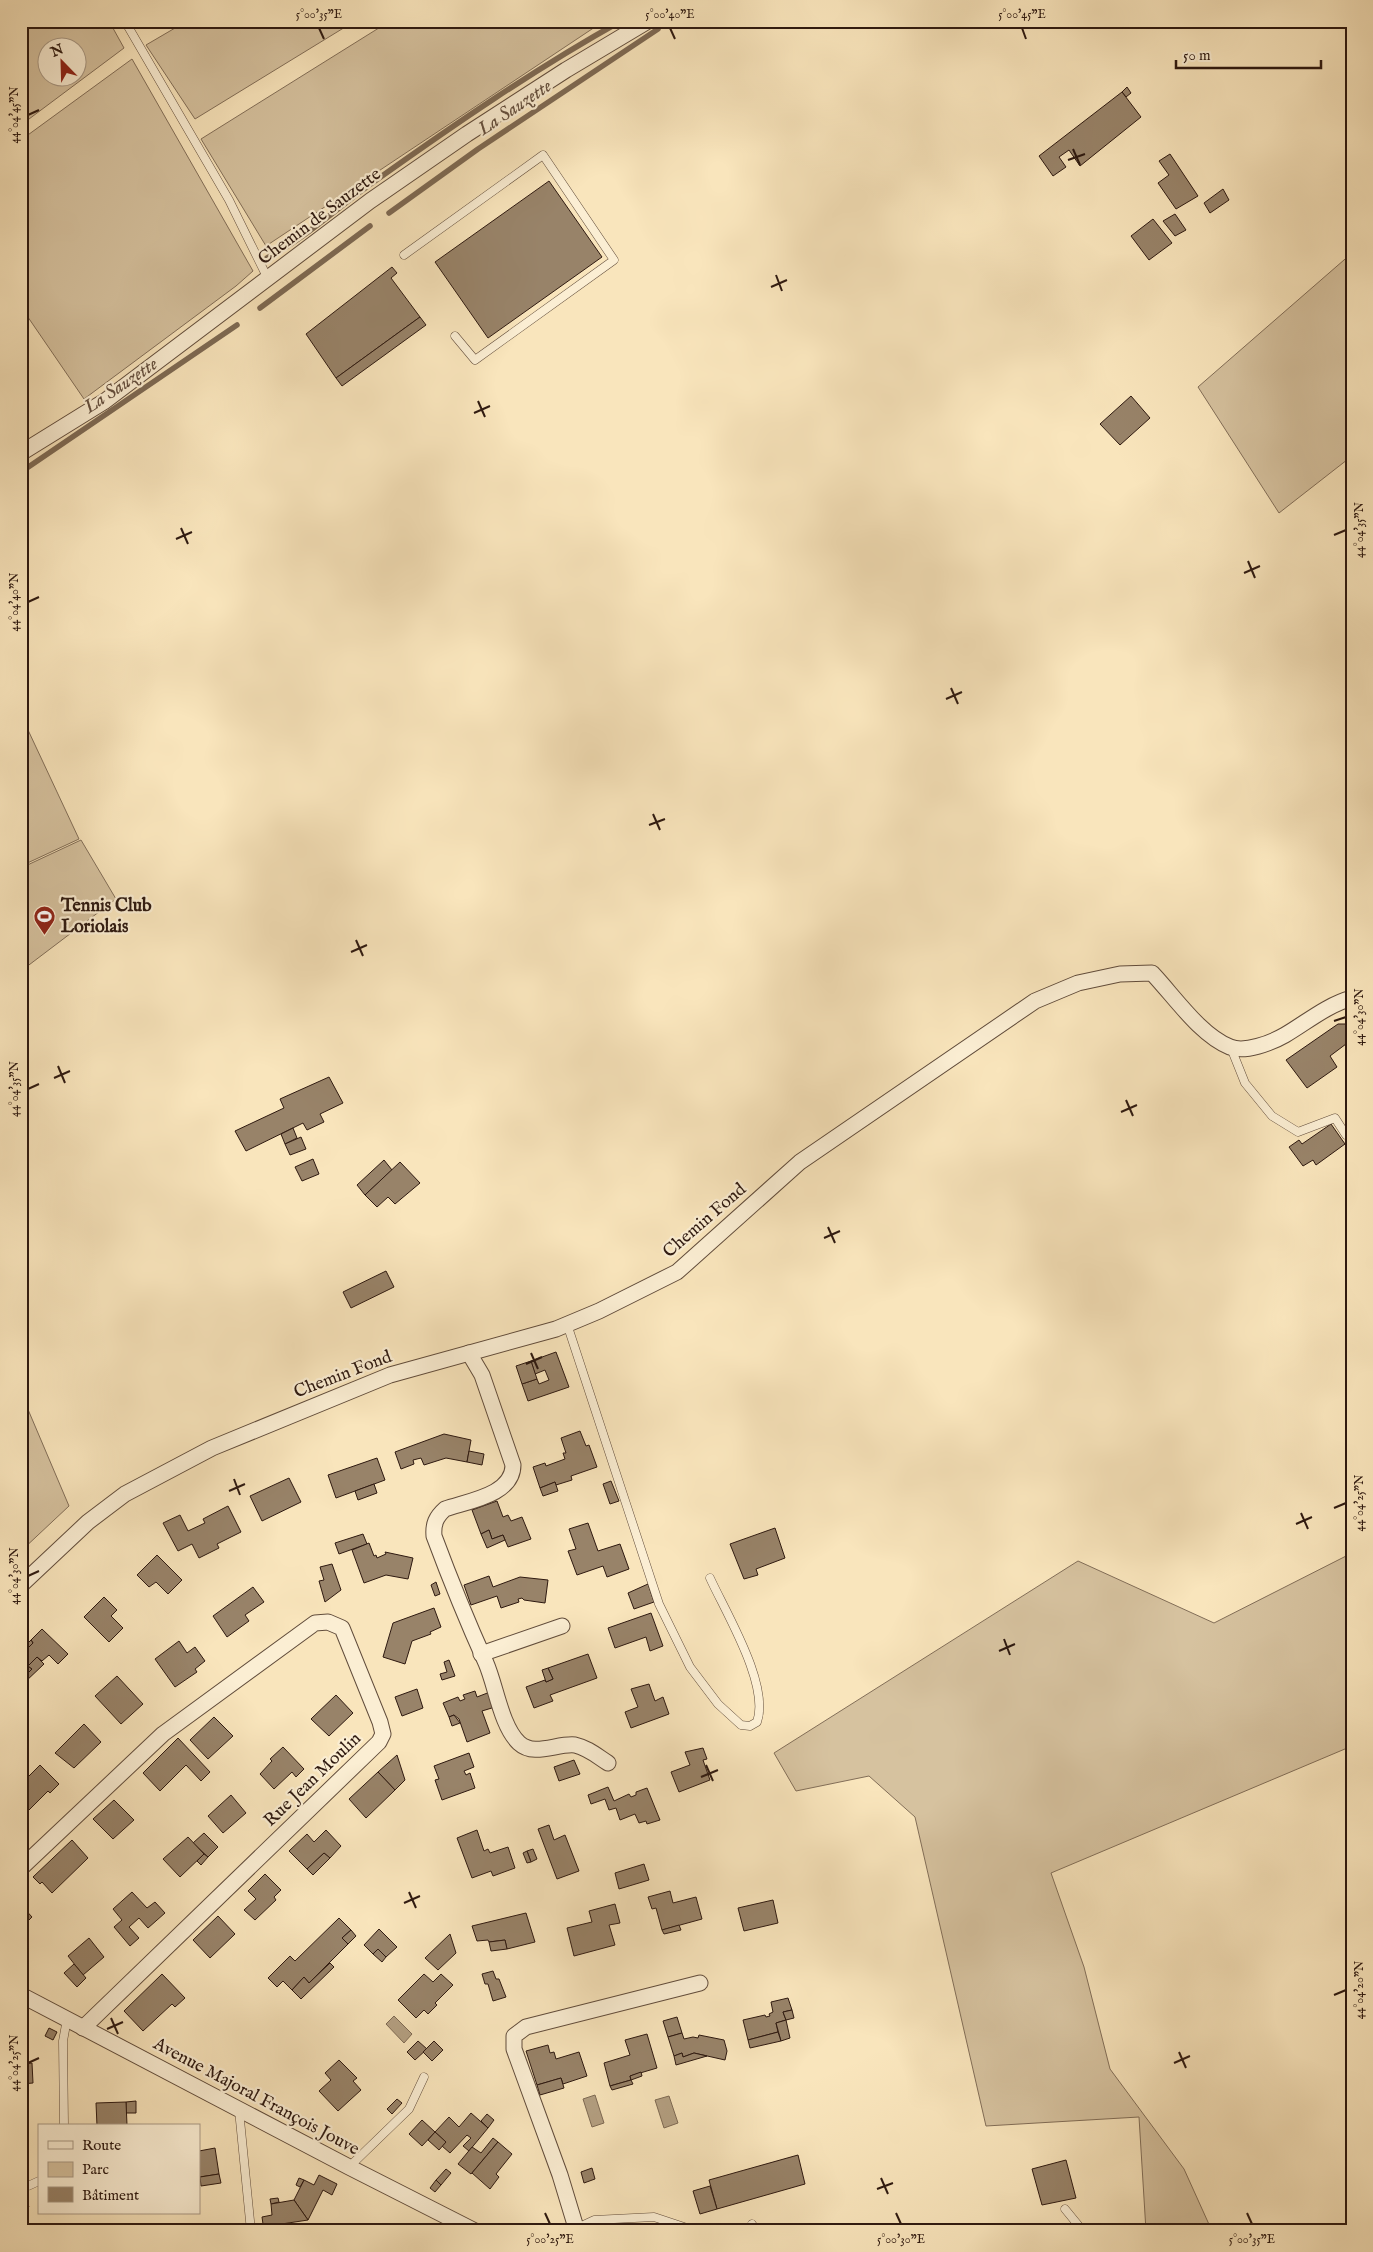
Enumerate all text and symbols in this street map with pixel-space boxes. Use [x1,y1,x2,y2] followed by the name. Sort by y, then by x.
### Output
[296,7,342,22] text: 5°00'35"E
[645,7,695,22] text: 5°00'40"E
[998,7,1046,22] text: 5°00'45"E
[38,38,88,88] north arrow
[1176,38,1320,70] scale bar
[47,40,66,62] text: N
[1183,46,1211,65] text: 50 m
[473,74,557,142] water label: La Sauzette
[7,86,22,144] text: 44°04'45"N
[254,163,386,271] street label: Chemin de Sauzette
[79,352,163,420] water label: La Sauzette
[1352,501,1367,558] text: 44°04'35"N
[7,572,22,631] text: 44°04'40"N
[60,895,152,939] place label: Tennis Club Loriolais
[33,904,57,935] sports icon: Tennis Club Loriolais
[1352,988,1367,1046] text: 44°04'30"N
[7,1060,22,1117] text: 44°04'35"N
[659,1178,752,1263] street label: Chemin Fond
[291,1346,396,1404] street label: Chemin Fond
[1352,1474,1367,1531] text: 44°04'25"N
[7,1547,22,1605] text: 44°04'30"N
[259,1727,367,1832] street label: Rue Jean Moulin
[1352,1960,1367,2019] text: 44°04'20"N
[148,2032,363,2161] street label: Avenue Majoral François Jouve
[7,2034,22,2091] text: 44°04'25"N
[38,2124,200,2214] legend
[82,2136,121,2155] text: Route
[82,2160,109,2179] text: Parc
[82,2186,139,2205] text: Bâtiment
[526,2232,574,2247] text: 5°00'25"E
[877,2232,925,2247] text: 5°00'30"E
[1229,2232,1275,2247] text: 5°00'35"E

